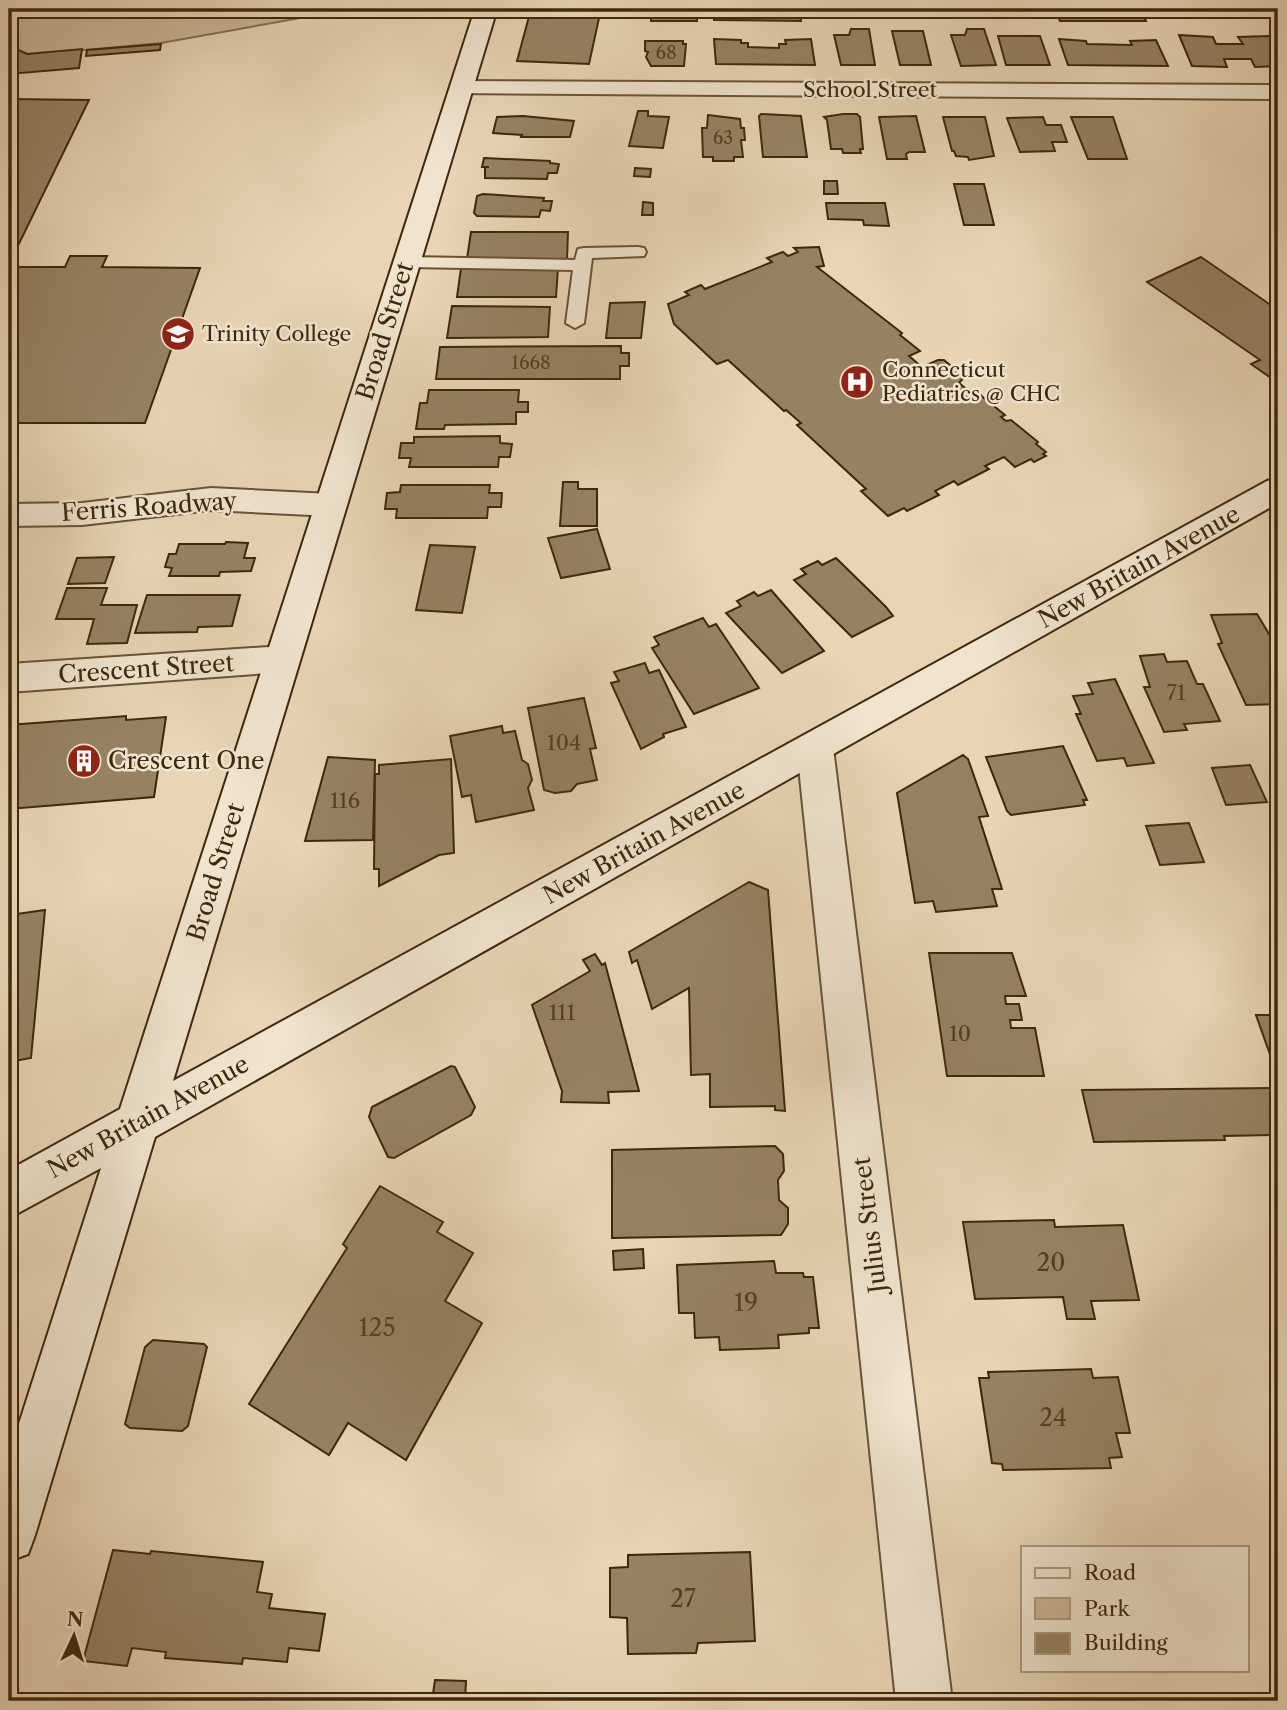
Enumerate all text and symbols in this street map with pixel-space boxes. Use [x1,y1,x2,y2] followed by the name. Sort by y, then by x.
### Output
[655,42,677,64] house number: 68
[803,77,937,102] street label: School Street
[713,127,733,149] house number: 63
[350,258,419,403] street label: Broad Street
[159,315,197,353] school or university icon: Trinity College
[202,321,351,346] place label: Trinity College
[511,352,551,374] house number: 1668
[882,357,1060,406] place label: Connecticut Pediatrics @ CHC
[838,363,876,401] hospital icon: Connecticut Pediatrics @ CHC
[60,486,238,527] street label: Ferris Roadway
[1033,499,1245,634] street label: New Britain Avenue
[57,648,235,689] street label: Crescent Street
[1166,680,1186,705] house number: 71
[547,730,581,755] house number: 104
[65,742,103,780] building icon: Crescent One
[108,746,265,775] place label: Crescent One
[538,775,750,910] street label: New Britain Avenue
[330,788,360,813] house number: 116
[181,799,250,944] street label: Broad Street
[549,1000,575,1025] house number: 111
[949,1021,971,1046] house number: 10
[42,1049,254,1184] street label: New Britain Avenue
[847,1155,893,1299] street label: Julius Street
[1036,1248,1066,1277] house number: 20
[734,1288,758,1317] house number: 19
[359,1313,395,1342] house number: 125
[1039,1403,1067,1432] house number: 24
[1021,1546,1248,1672] legend
[1084,1560,1136,1585] text: Road
[670,1584,696,1613] house number: 27
[1084,1596,1130,1621] text: Park
[38,1602,108,1672] north arrow
[66,1607,84,1632] text: N
[1084,1630,1169,1655] text: Building

